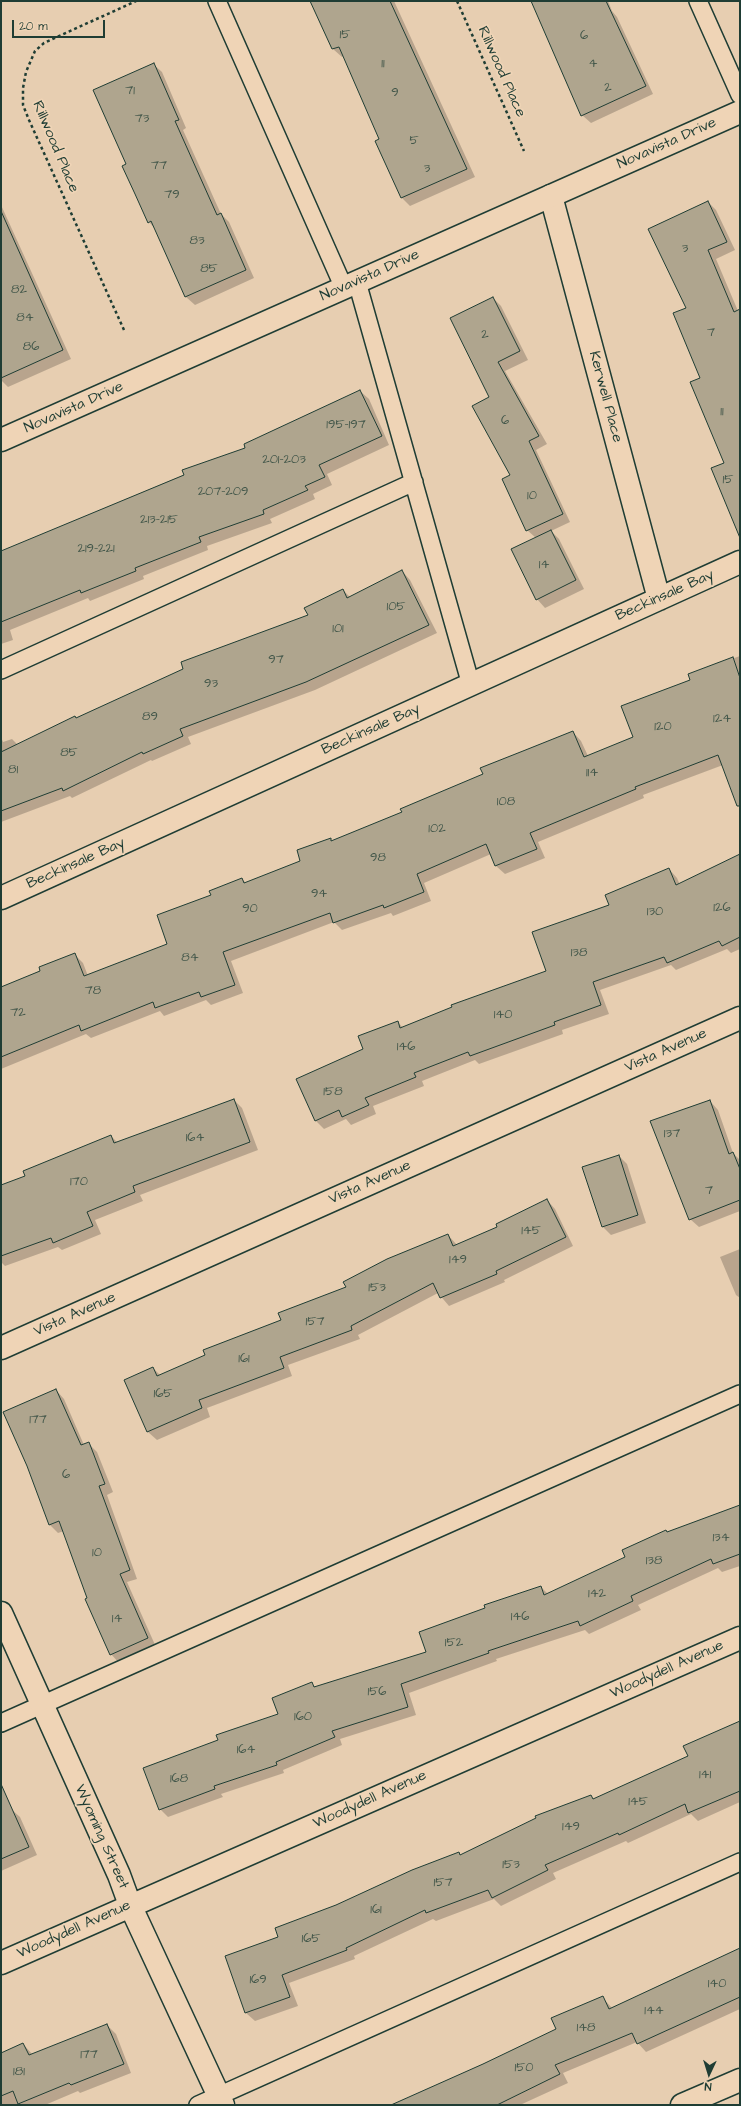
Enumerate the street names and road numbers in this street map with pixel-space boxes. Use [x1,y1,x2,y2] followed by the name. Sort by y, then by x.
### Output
[473,24,529,120] street label: Rillwood Place
[28,99,82,195] street label: Rillwood Place
[615,114,719,174] street label: Novavista Drive
[318,246,422,306] street label: Novavista Drive
[584,349,626,445] street label: Kerwell Place
[22,378,126,438] street label: Novavista Drive
[613,566,717,626] street label: Beckinsale Bay
[319,700,423,760] street label: Beckinsale Bay
[24,834,128,894] street label: Beckinsale Bay
[622,1025,710,1077] street label: Vista Avenue
[326,1157,414,1209] street label: Vista Avenue
[31,1289,119,1341] street label: Vista Avenue
[608,1637,726,1703] street label: Woodydell Avenue
[311,1767,429,1833] street label: Woodydell Avenue
[70,1782,132,1892] street label: Wyoming Street
[15,1897,133,1963] street label: Woodydell Avenue

